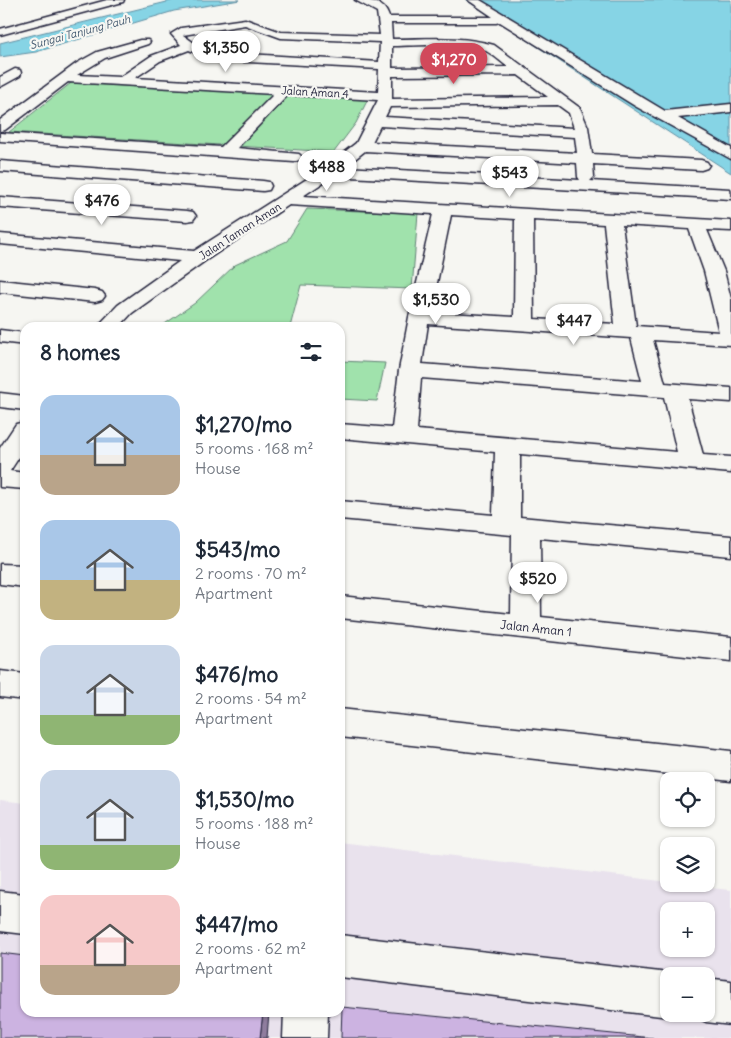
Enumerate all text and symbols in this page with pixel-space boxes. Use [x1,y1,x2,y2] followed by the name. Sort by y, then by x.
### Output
[28,12,132,52] water label: Sungai Tanjung Pauh
[185,30,267,73] pin: $1,350
[202,37,250,57] text: $1,350
[413,42,495,85] pin: $1,270
[431,49,477,69] text: $1,270
[281,83,349,101] street label: Jalan Aman 4
[297,150,357,192] pin: $488
[309,156,345,176] text: $488
[480,156,540,198] pin: $543
[492,162,528,182] text: $543
[72,184,132,226] pin: $476
[85,190,119,210] text: $476
[196,199,284,263] street label: Jalan Taman Aman
[395,282,477,325] pin: $1,530
[412,289,460,309] text: $1,530
[544,304,604,346] pin: $447
[556,310,592,330] text: $447
[297,338,325,366] icon: filters
[40,339,120,366] text: 8 homes
[195,411,292,438] text: $1,270/mo
[80,415,140,475] icon: home
[195,438,313,458] text: 5 rooms · 168 m²
[195,458,241,478] text: House
[195,536,280,563] text: $543/mo
[80,540,140,600] icon: home
[508,562,568,604] pin: $520
[195,563,307,583] text: 2 rooms · 70 m²
[519,568,557,588] text: $520
[195,583,273,603] text: Apartment
[499,617,573,639] street label: Jalan Aman 1
[195,661,278,688] text: $476/mo
[80,665,140,725] icon: home
[195,688,307,708] text: 2 rooms · 54 m²
[195,708,273,728] text: Apartment
[660,772,715,1022] map controls
[660,772,715,827] button: locate
[195,786,294,813] text: $1,530/mo
[80,790,140,850] icon: home
[195,813,313,833] text: 5 rooms · 188 m²
[195,833,241,853] text: House
[660,837,715,892] button: layers
[660,902,715,957] button: +
[195,911,278,938] text: $447/mo
[80,915,140,975] icon: home
[195,938,306,958] text: 2 rooms · 62 m²
[195,958,273,978] text: Apartment
[660,967,715,1022] button: −

